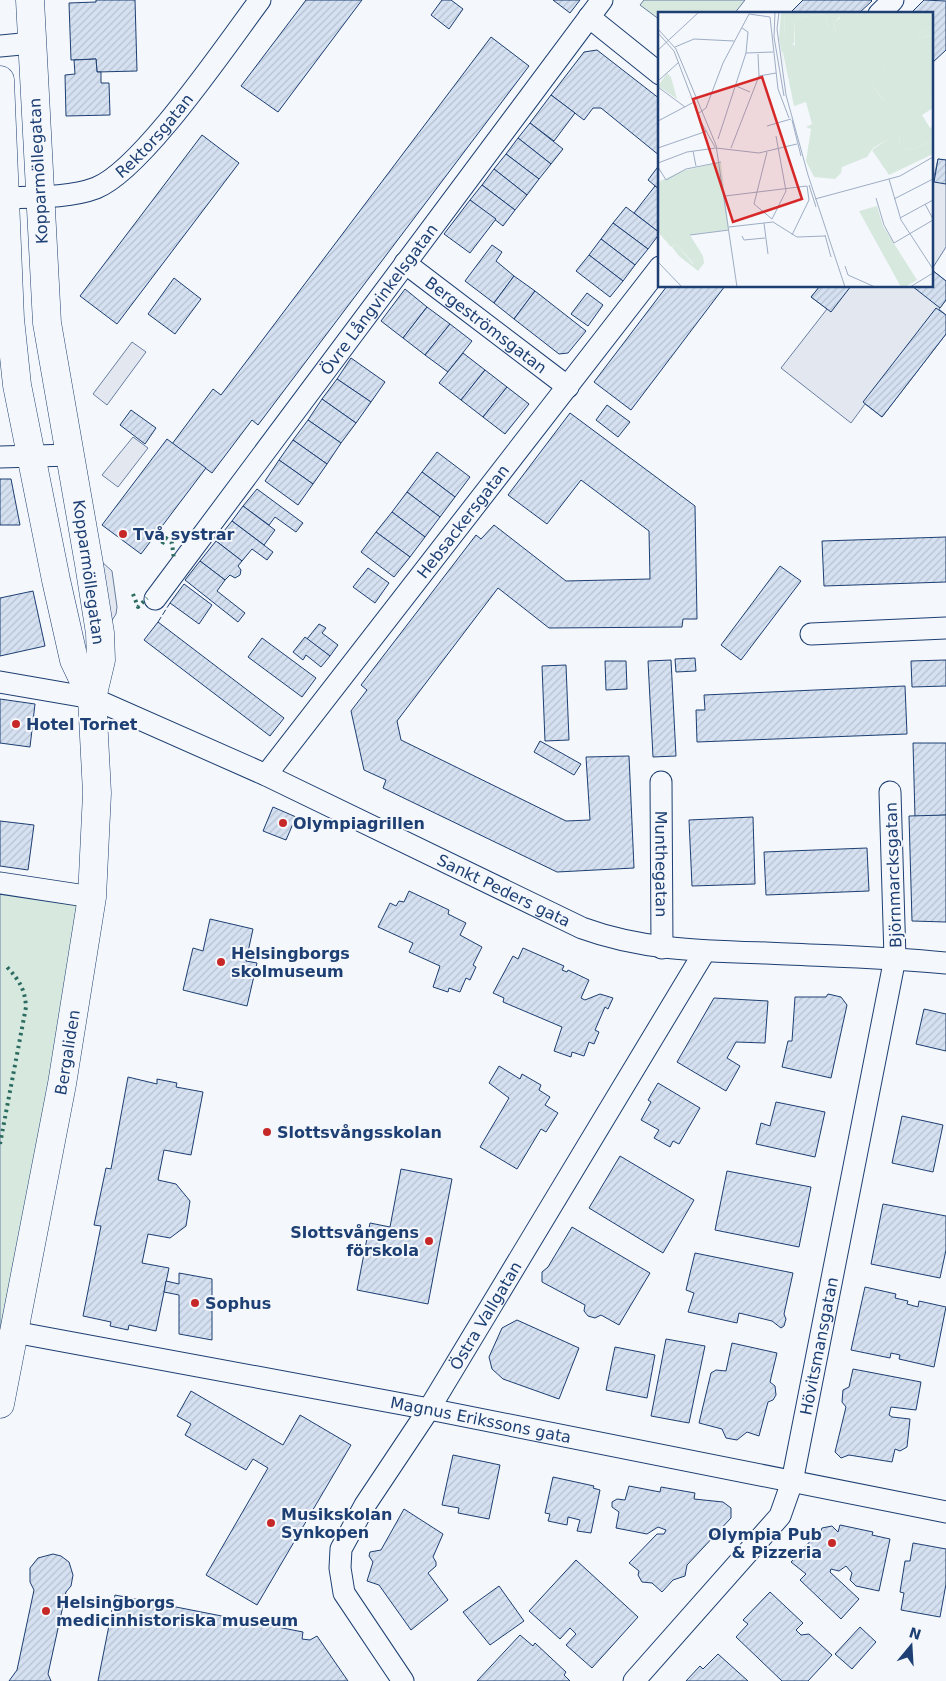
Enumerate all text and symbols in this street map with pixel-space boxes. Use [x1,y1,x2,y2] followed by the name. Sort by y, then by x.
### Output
[658,12,934,288] inset map
[112,90,197,182] street label: Rektorsgatan
[25,97,52,244] street label: Kopparmöllegatan
[316,220,442,379] street label: Övre Långvinkelsgatan
[421,273,550,377] street label: Bergeströmsgatan
[413,461,513,582] street label: Hebsackersgatan
[69,498,108,646] street label: Kopparmöllegatan
[133,525,235,544] place label: Två systrar
[117,528,129,540] marker: Två systrar
[26,715,138,734] place label: Hotel Tornet
[10,718,22,730] marker: Hotel Tornet
[881,802,906,948] street label: Björnmarcksgatan
[651,811,671,917] street label: Munthegatan
[293,814,425,833] place label: Olympiagrillen
[277,817,289,829] marker: Olympiagrillen
[434,850,573,931] street label: Sankt Peders gata
[231,944,350,981] place label: Helsingborgs skolmuseum
[215,956,227,968] marker: Helsingborgs skolmuseum
[51,1008,84,1097] street label: Bergaliden
[277,1123,442,1142] place label: Slottsvångsskolan
[261,1126,273,1138] marker: Slottsvångsskolan
[290,1223,419,1260] place label: Slottsvångens förskola
[423,1235,435,1247] marker: Slottsvångens förskola
[446,1258,526,1373] street label: Östra Vallgatan
[796,1275,842,1417] street label: Hövitsmansgatan
[205,1294,271,1313] place label: Sophus
[189,1297,201,1309] marker: Sophus
[389,1393,573,1447] street label: Magnus Erikssons gata
[281,1505,392,1542] place label: Musikskolan Synkopen
[265,1517,277,1529] marker: Musikskolan Synkopen
[708,1525,822,1562] place label: Olympia Pub & Pizzeria
[826,1537,838,1549] marker: Olympia Pub & Pizzeria
[56,1593,298,1630] place label: Helsingborgs medicinhistoriska museum
[40,1605,52,1617] marker: Helsingborgs medicinhistoriska museum
[886,1621,936,1671] north arrow
[907,1624,923,1643] text: N

